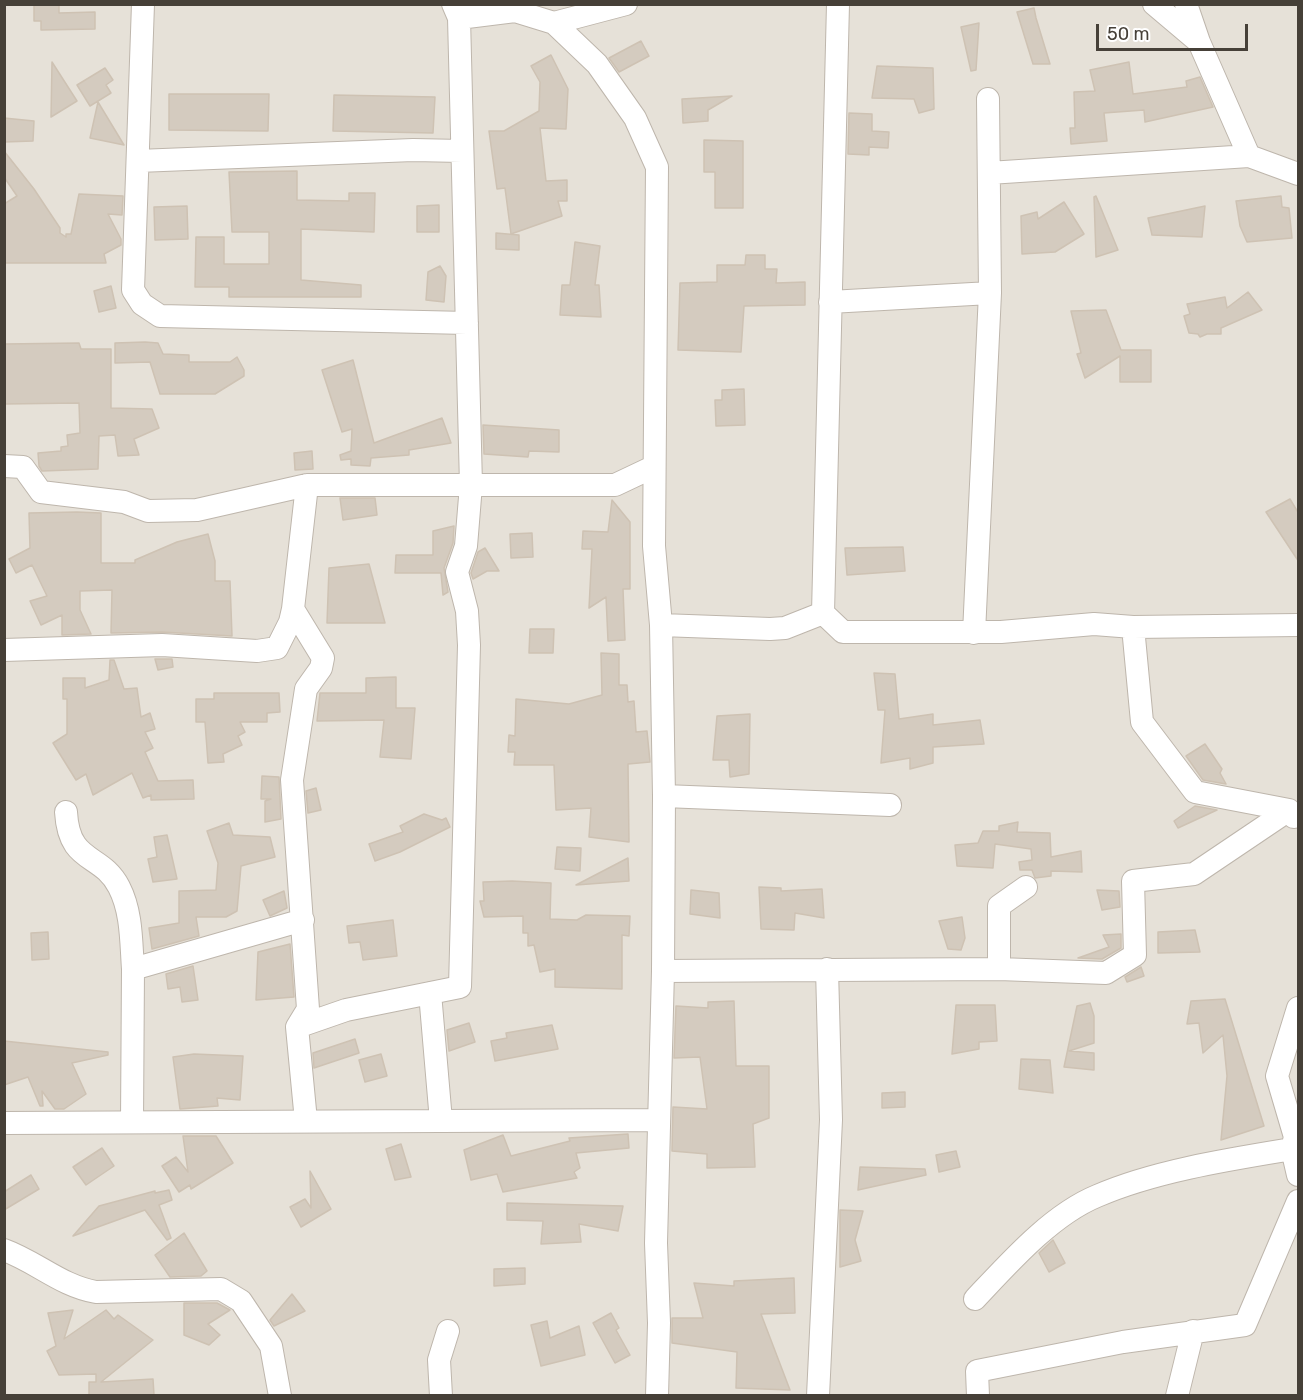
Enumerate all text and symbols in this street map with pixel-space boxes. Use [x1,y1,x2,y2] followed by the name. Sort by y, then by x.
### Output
[1099,12,1250,50] scale bar
[1107,23,1150,45] text: 50 m

